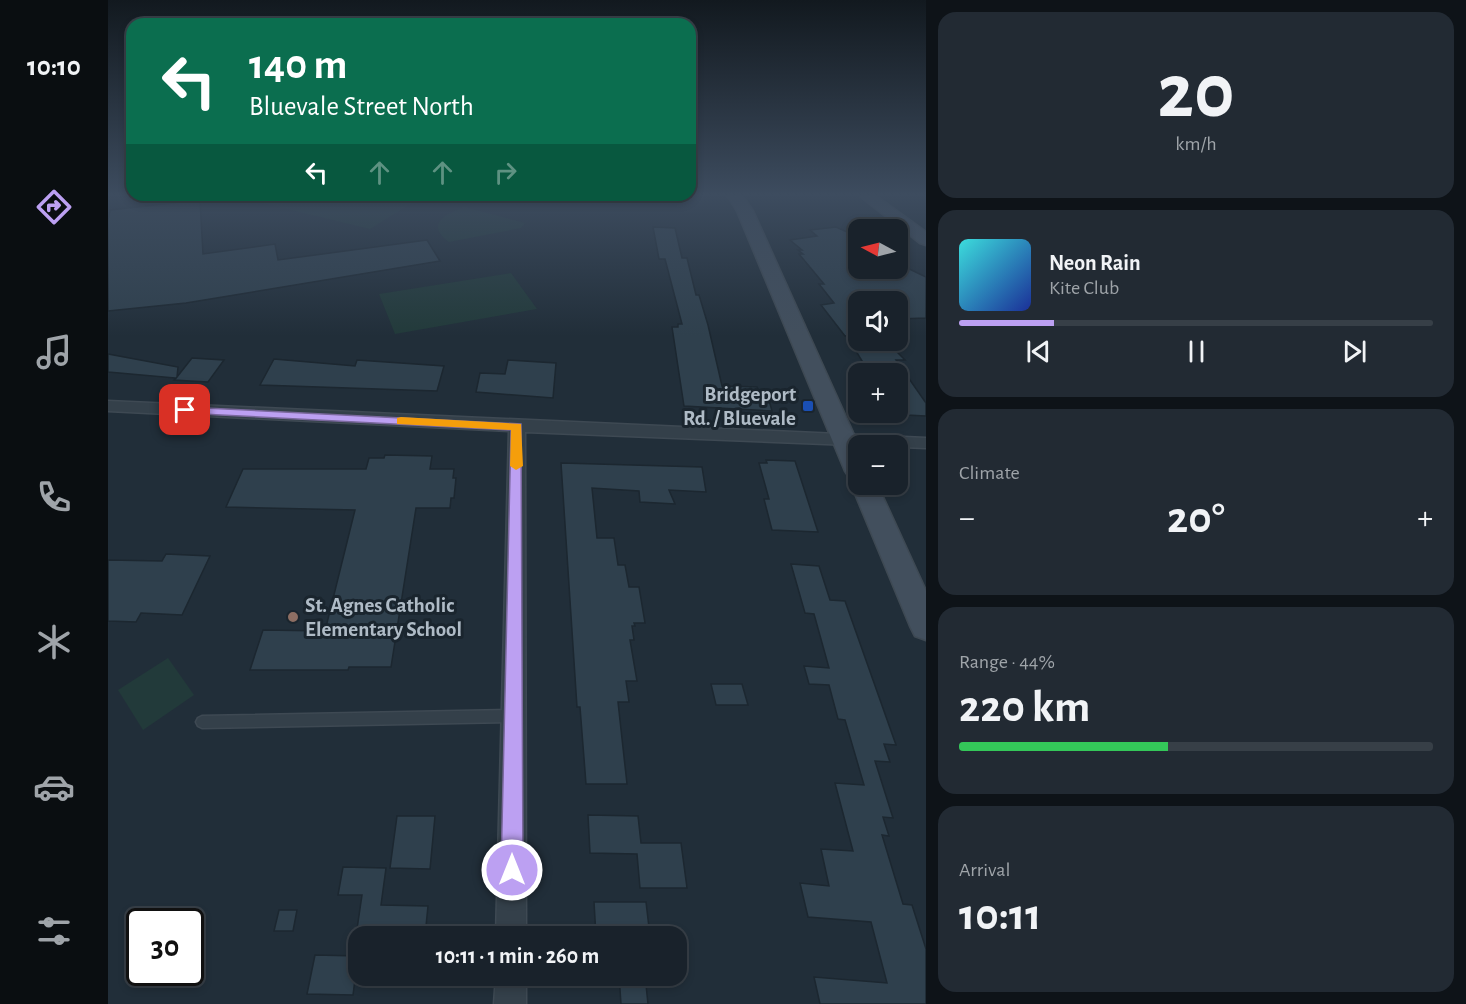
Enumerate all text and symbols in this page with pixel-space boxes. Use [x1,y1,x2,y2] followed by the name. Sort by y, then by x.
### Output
[150,42,228,120] icon: left
[249,44,347,86] text: 140 m
[27,53,81,80] text: 10:10
[1157,54,1235,132] text: 20
[249,93,474,120] text: Bluevale Street North
[1175,134,1217,154] text: km/h
[300,156,333,189] icon: left
[363,156,396,189] icon: ahead
[426,156,459,189] icon: ahead
[489,156,522,189] icon: right
[33,186,75,228] icon: directions
[848,219,908,279] north arrow
[848,219,908,495] map controls
[1049,252,1141,274] text: Neon Rain
[1049,278,1119,298] text: Kite Club
[848,291,908,351] button: sound
[33,331,75,373] icon: music
[1022,335,1055,368] icon: previous
[1180,335,1213,368] icon: pause
[1338,335,1371,368] icon: next
[848,363,908,423] button: +
[159,384,210,435] pin
[683,384,796,429] place label: Bridgeport Rd. / Bluevale
[168,393,201,426] icon: arrive
[801,399,815,413] marker: Bridgeport Rd. / Bluevale
[848,435,908,495] button: −
[959,463,1020,483] text: Climate
[33,476,75,518] icon: phone
[1167,496,1225,541] text: 20°
[959,502,975,535] text: −
[1417,502,1433,535] text: +
[305,595,462,640] place label: St. Agnes Catholic Elementary School
[286,610,300,624] marker: St. Agnes Catholic Elementary School
[33,621,75,663] icon: climate
[959,652,1055,672] text: Range · 44%
[959,685,1090,730] text: 220 km
[33,766,75,808] icon: car
[480,838,544,902] position arrow
[959,860,1010,880] text: Arrival
[959,893,1041,938] text: 10:11
[126,908,204,986] speed limit sign: 30
[33,910,75,952] icon: filters
[436,945,599,967] text: 10:11 · 1 min · 260 m

